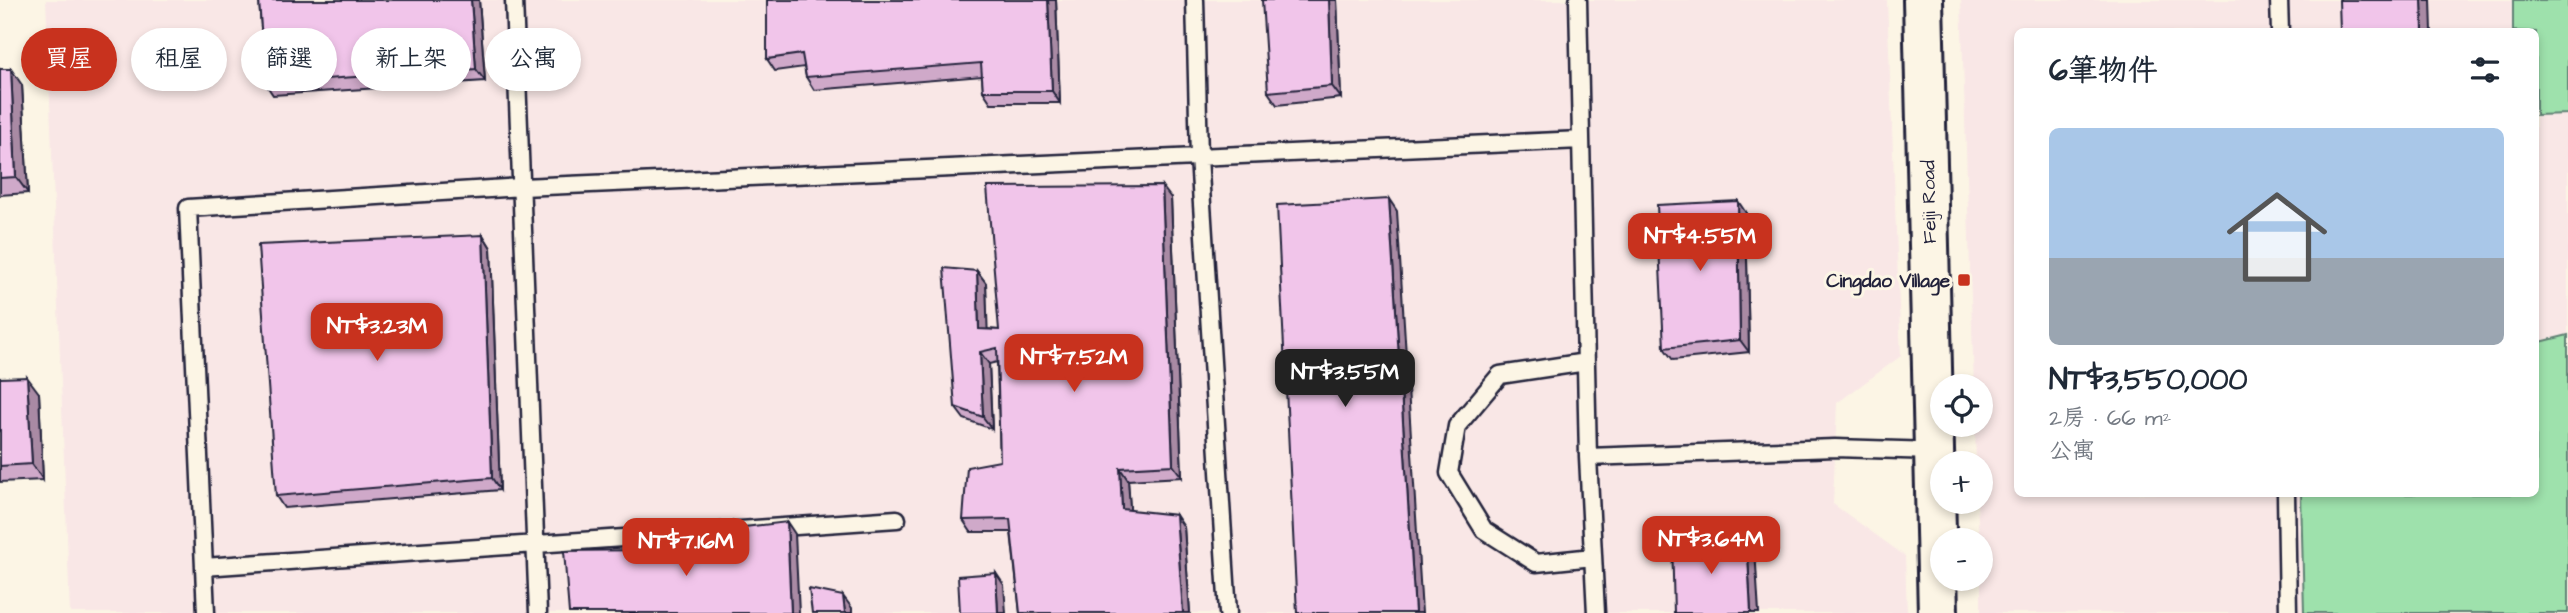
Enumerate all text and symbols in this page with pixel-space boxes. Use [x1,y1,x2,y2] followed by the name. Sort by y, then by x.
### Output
[21,28,117,91] chip: 買屋
[131,28,227,91] chip: 租屋
[241,28,337,91] chip: 篩選
[351,28,471,91] chip: 新上架
[485,28,581,91] chip: 公寓
[2049,50,2158,92] text: 6筆物件
[2466,51,2504,89] icon: filters
[1915,160,1944,244] street label: Feiji Road
[2214,174,2340,300] icon: home
[1628,214,1772,273] pin: NT$4.55M
[1644,220,1756,252] text: NT$4.55M
[1826,268,1951,296] place label: Cingdao Village
[1956,272,1972,288] marker: Cingdao Village
[305,304,449,363] pin: NT$3.23M
[327,310,427,342] text: NT$3.23M
[1002,334,1146,394] pin: NT$7.52M
[1020,341,1128,373] text: NT$7.52M
[1273,350,1417,409] pin: NT$3.55M
[1291,356,1399,388] text: NT$3.55M
[2049,359,2247,401] text: NT$3,550,000
[1930,374,1993,591] map controls
[1930,374,1993,437] button: locate
[2049,402,2171,434] text: 2房 · 66 m²
[2049,435,2095,467] text: 公寓
[1930,451,1993,514] button: +
[1639,516,1783,576] pin: NT$3.64M
[614,518,758,578] pin: NT$7.16M
[1658,523,1764,555] text: NT$3.64M
[638,525,734,557] text: NT$7.16M
[1930,528,1993,591] button: −

